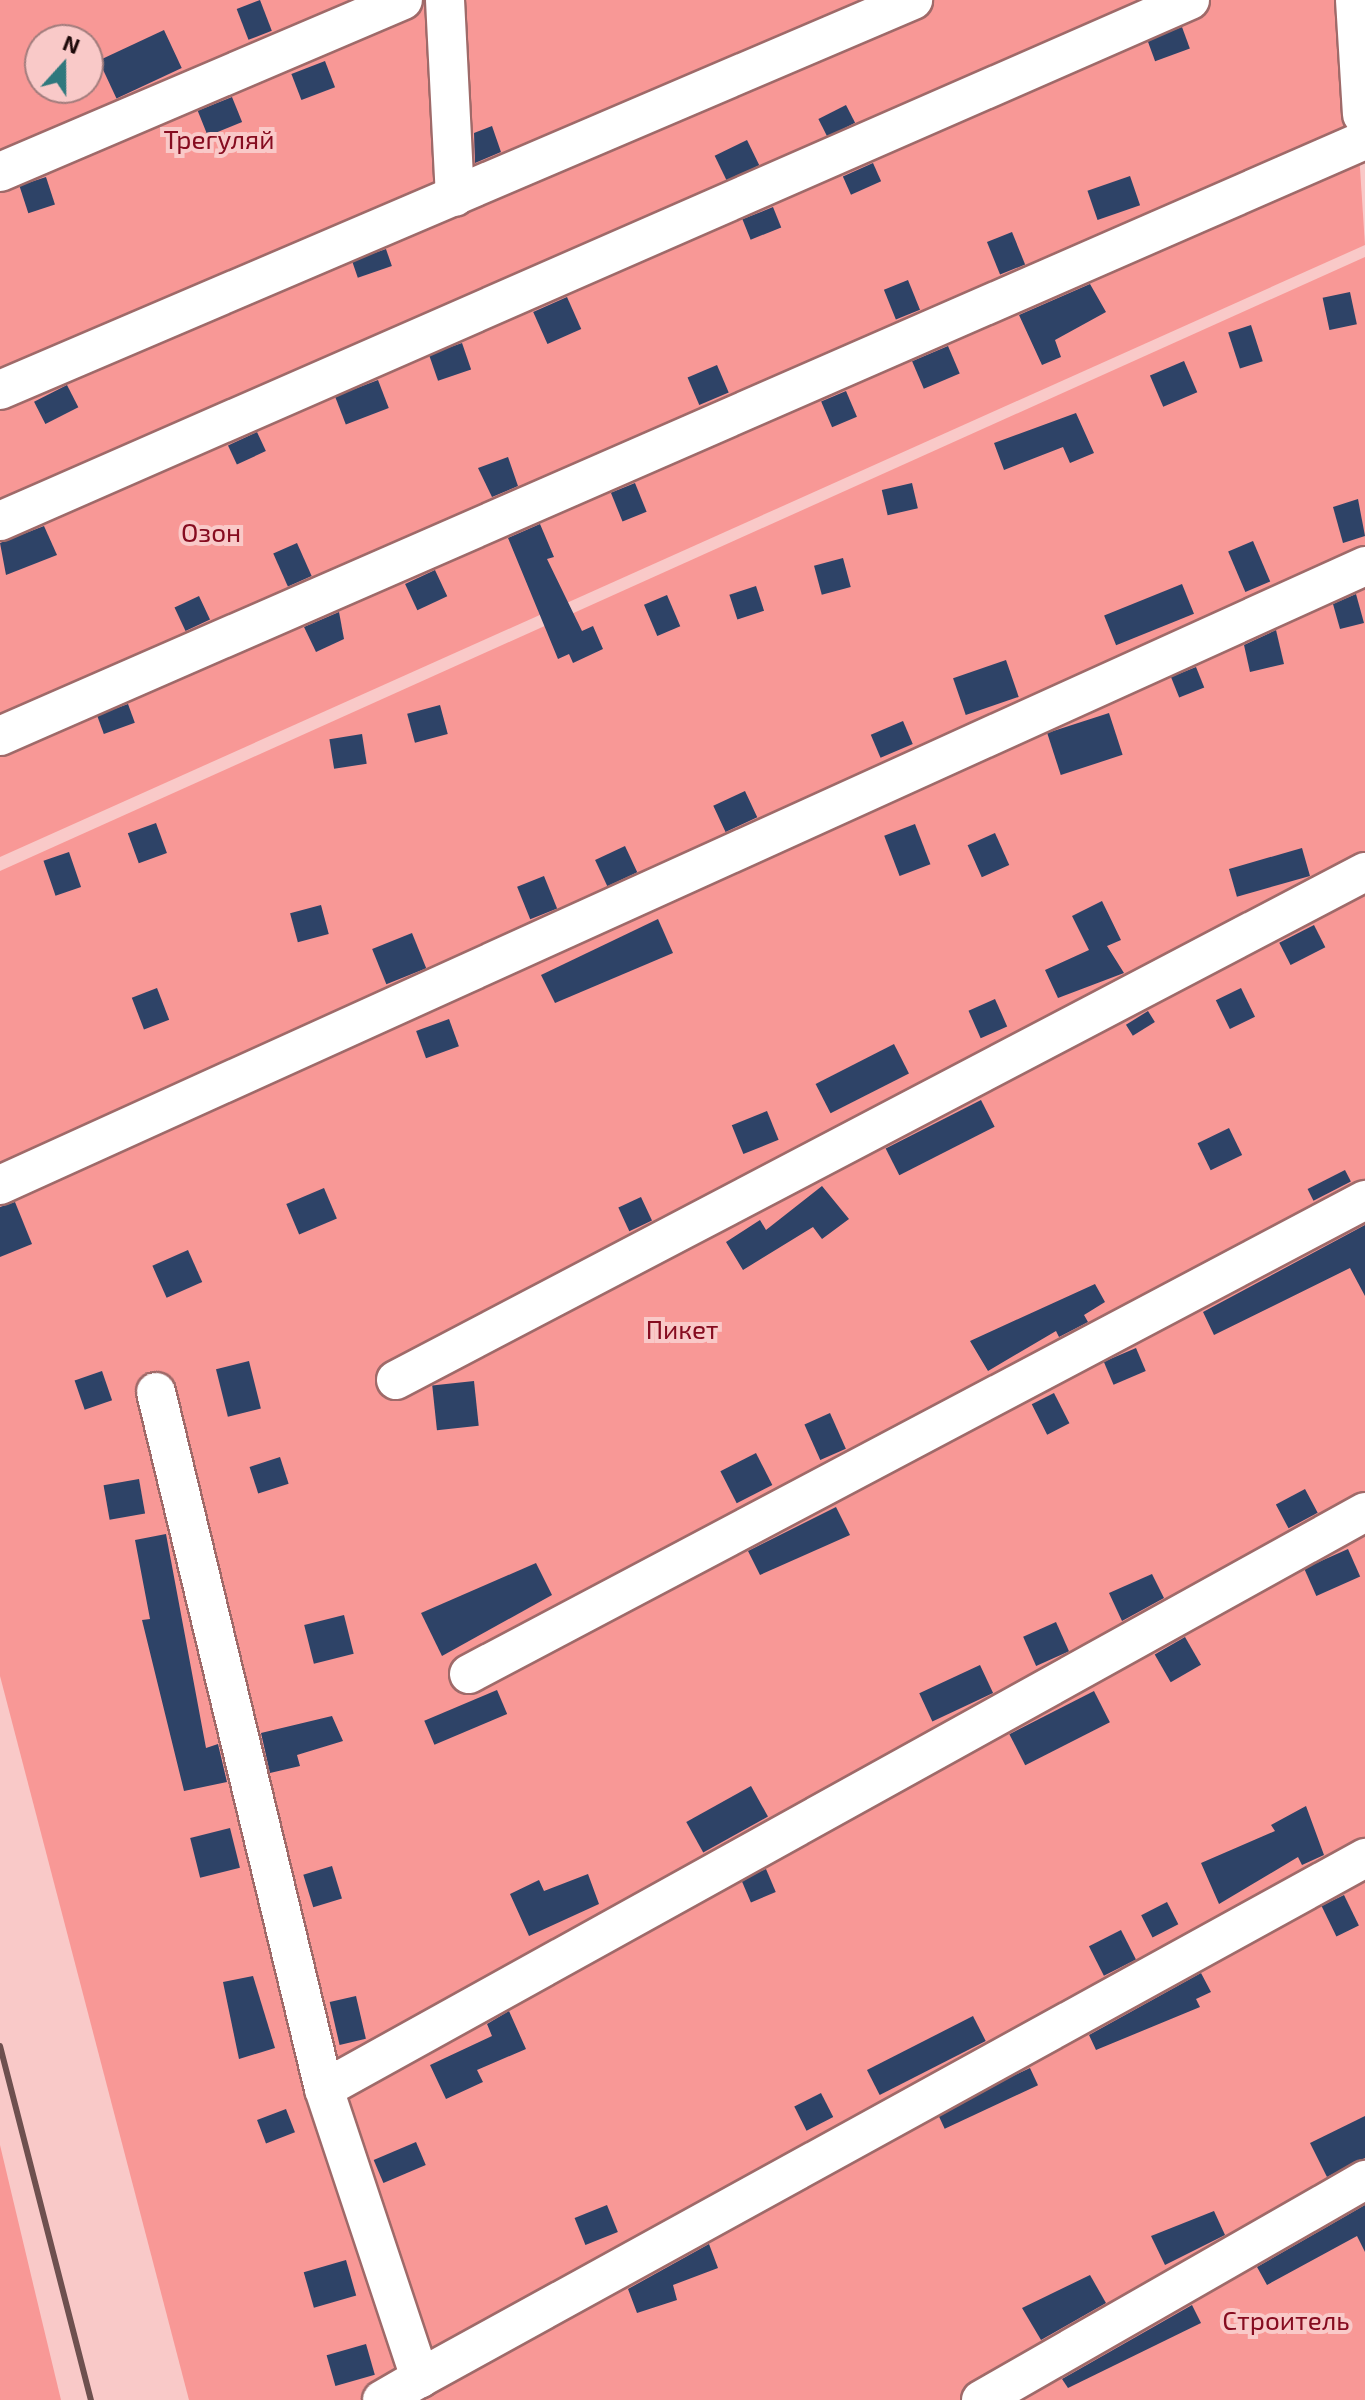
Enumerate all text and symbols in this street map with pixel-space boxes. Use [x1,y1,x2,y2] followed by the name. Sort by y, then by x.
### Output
[24,24,104,104] north arrow
[60,28,84,58] text: N
[163,123,275,155] park label: Трегуляй
[181,516,241,548] park label: Озон
[646,1313,718,1345] park label: Пикет
[1222,2304,1350,2336] park label: Строитель

